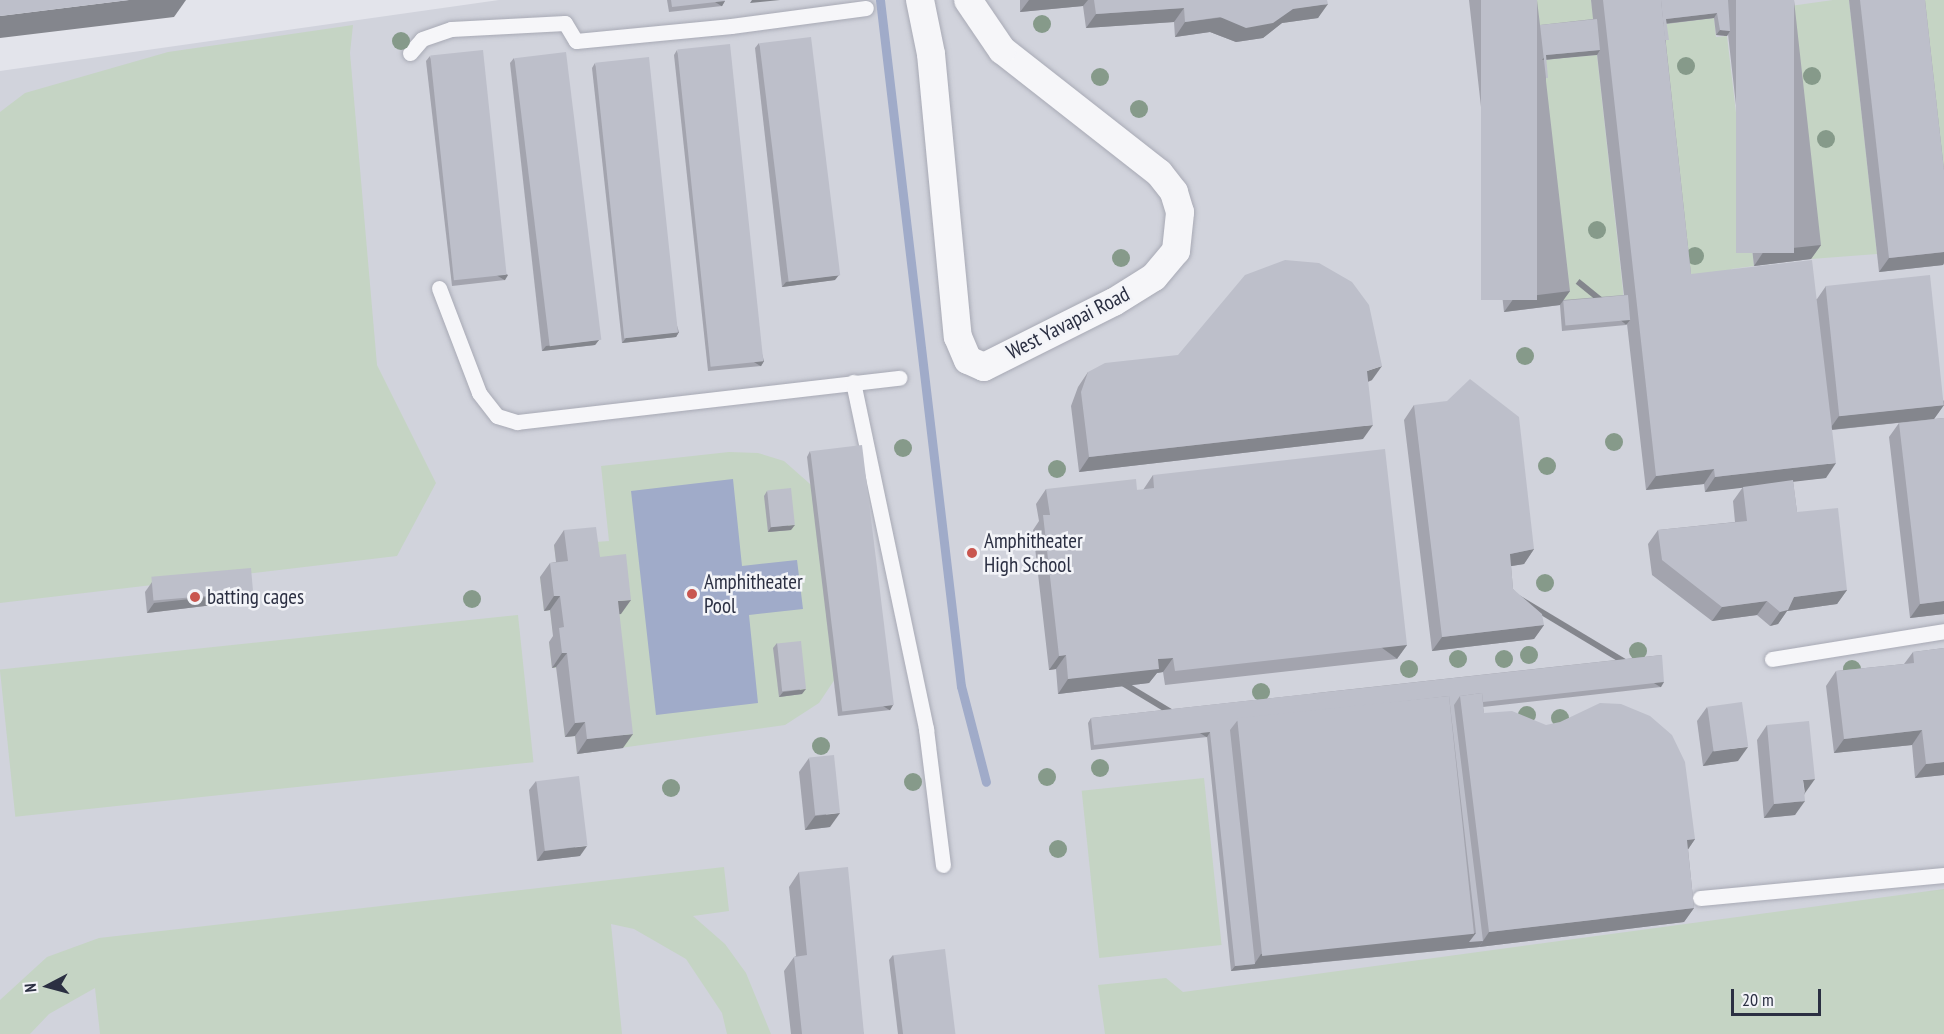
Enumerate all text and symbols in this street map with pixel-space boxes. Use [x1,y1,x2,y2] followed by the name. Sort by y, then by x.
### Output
[1002,281,1134,365] street label: West Yavapai Road
[984,528,1083,578] place label: Amphitheater High School
[965,546,979,560] marker: Amphitheater High School
[704,569,803,619] place label: Amphitheater Pool
[207,584,304,610] place label: batting cages
[685,587,699,601] marker: Amphitheater Pool
[188,590,202,604] marker: batting cages
[18,956,78,1016] north arrow
[1734,977,1824,1015] scale bar
[20,983,40,993] text: N
[1742,988,1774,1011] text: 20 m

